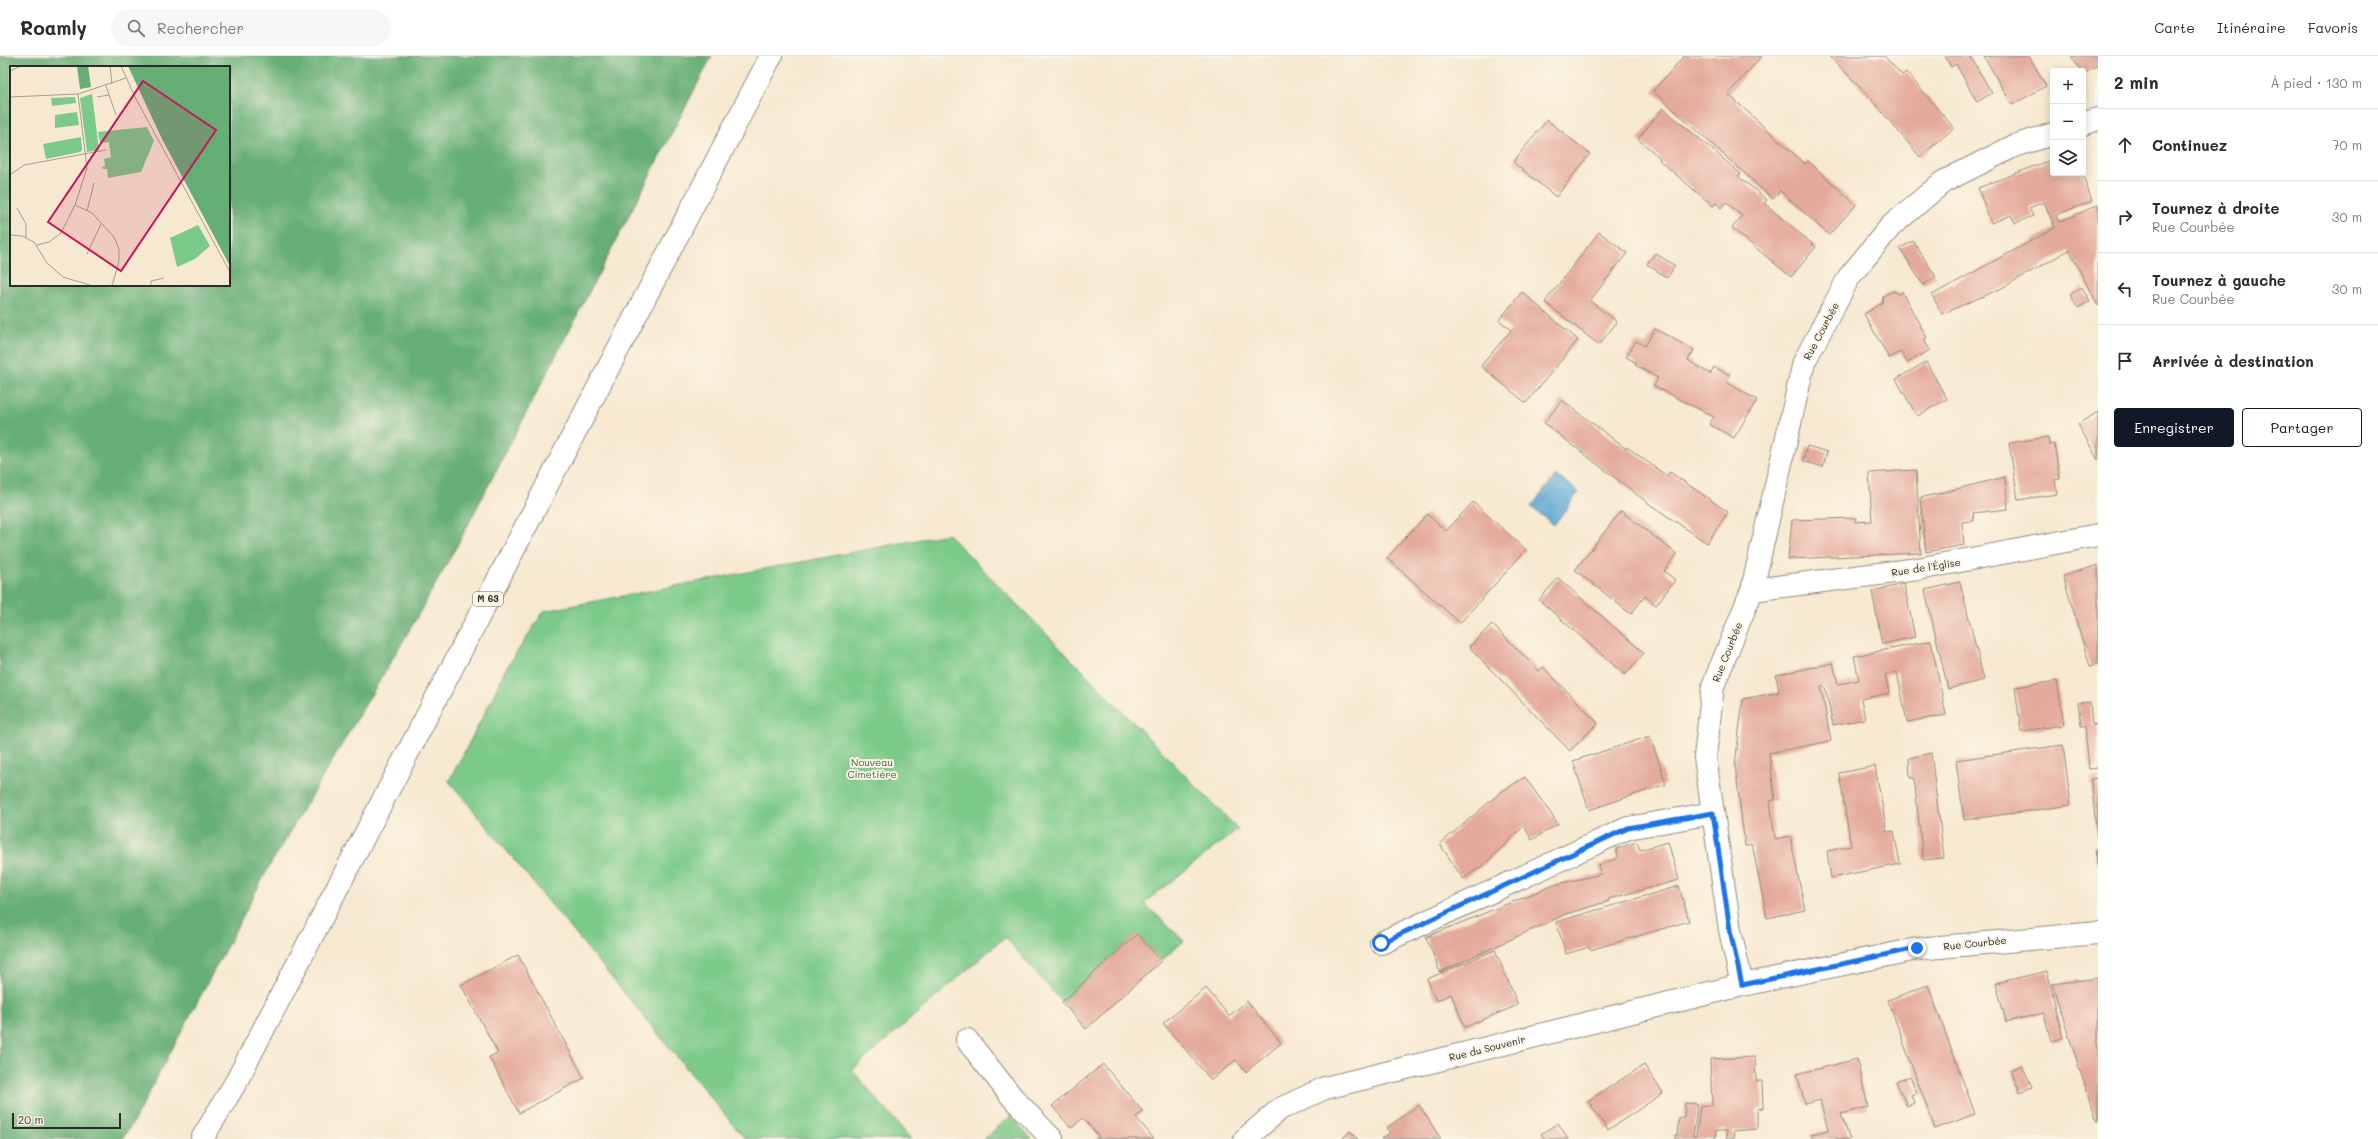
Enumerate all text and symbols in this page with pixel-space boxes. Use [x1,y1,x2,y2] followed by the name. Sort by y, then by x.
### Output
[111,10,391,46] search box
[20,15,87,40] text: Roamly
[125,17,147,39] icon: search
[157,18,244,38] text: Rechercher
[2154,18,2195,37] text: Carte
[2217,18,2286,37] text: Itinéraire
[2308,18,2358,37] text: Favoris
[10,66,230,286] inset map
[2050,68,2086,176] map controls
[2050,68,2086,104] button: +
[2114,71,2159,93] text: 2 min
[2271,74,2362,91] text: À pied · 130 m
[2050,104,2086,140] button: −
[2114,134,2136,156] icon: ahead
[2152,135,2227,155] text: Continuez
[2332,136,2362,153] text: 70 m
[2050,140,2086,176] button: layers
[2152,198,2280,218] text: Tournez à droite
[2114,206,2136,228] icon: right
[2332,208,2362,225] text: 30 m
[2152,218,2235,235] text: Rue Courbée
[2152,270,2286,290] text: Tournez à gauche
[2114,278,2136,300] icon: left
[2332,280,2362,297] text: 30 m
[2152,290,2235,307] text: Rue Courbée
[1800,300,1842,362] street label: Rue Courbée
[2114,350,2136,372] icon: arrive
[2152,351,2314,371] text: Arrivée à destination
[2114,408,2234,447] button: Enregistrer
[2242,408,2362,447] button: Partager
[1890,555,1962,579] street label: Rue de l'Église
[473,592,503,606] road number: M 63
[1709,620,1745,684] street label: Rue Courbée
[847,755,897,781] park label: Nouveau Cimetière
[1943,933,2007,953] street label: Rue Courbée
[1372,934,1390,952] route start
[1908,939,1926,957] route end
[1447,1032,1527,1064] street label: Rue du Souvenir
[12,1111,121,1130] scale bar
[18,1112,43,1127] text: 20 m

